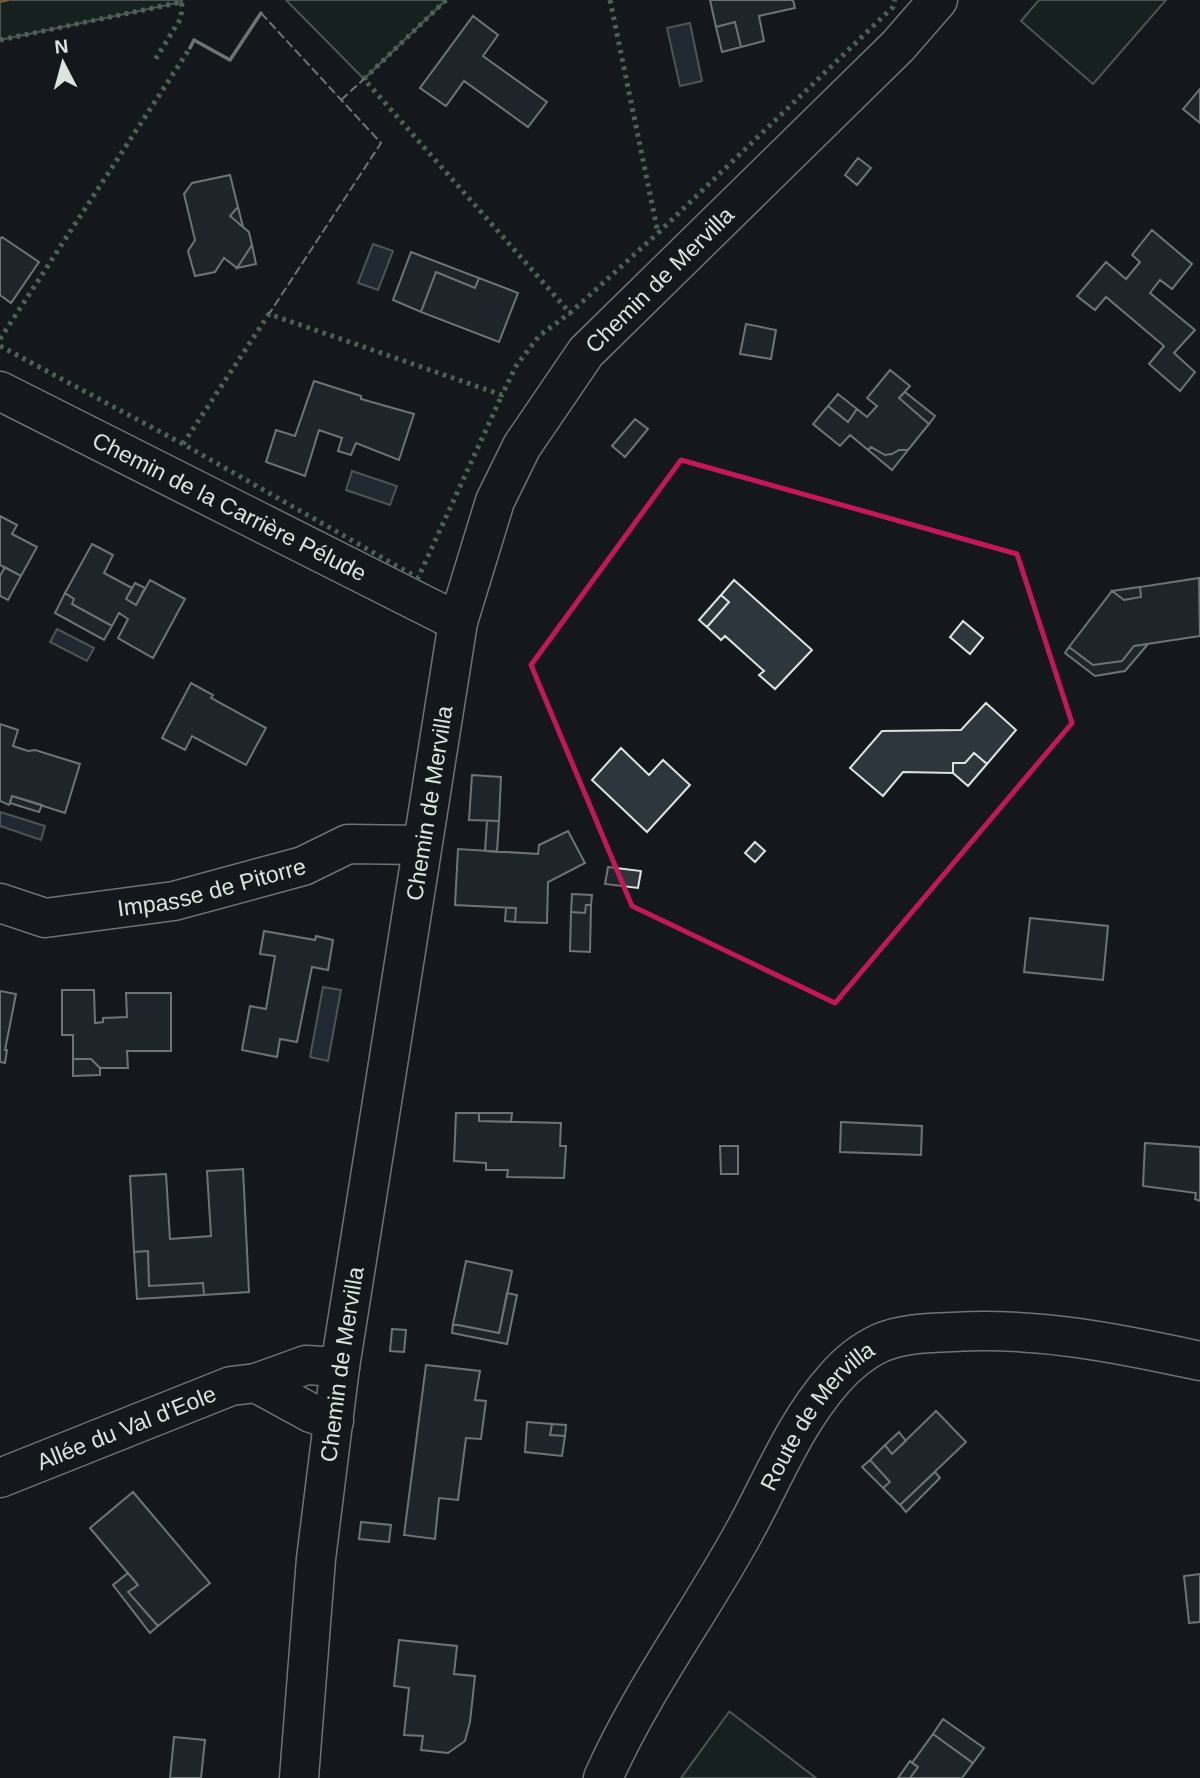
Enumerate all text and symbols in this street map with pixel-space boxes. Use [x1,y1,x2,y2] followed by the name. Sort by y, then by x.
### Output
[28,28,98,98] north arrow
[53,35,69,58] text: N
[580,201,739,358] street label: Chemin de Mervilla
[88,427,371,587] street label: Chemin de la Carrière Pélude
[401,704,458,903] street label: Chemin de Mervilla
[116,853,309,921] street label: Impasse de Pitorre
[315,1265,369,1464] street label: Chemin de Mervilla
[755,1336,879,1495] street label: Route de Mervilla
[33,1380,220,1475] street label: Allée du Val d'Eole

